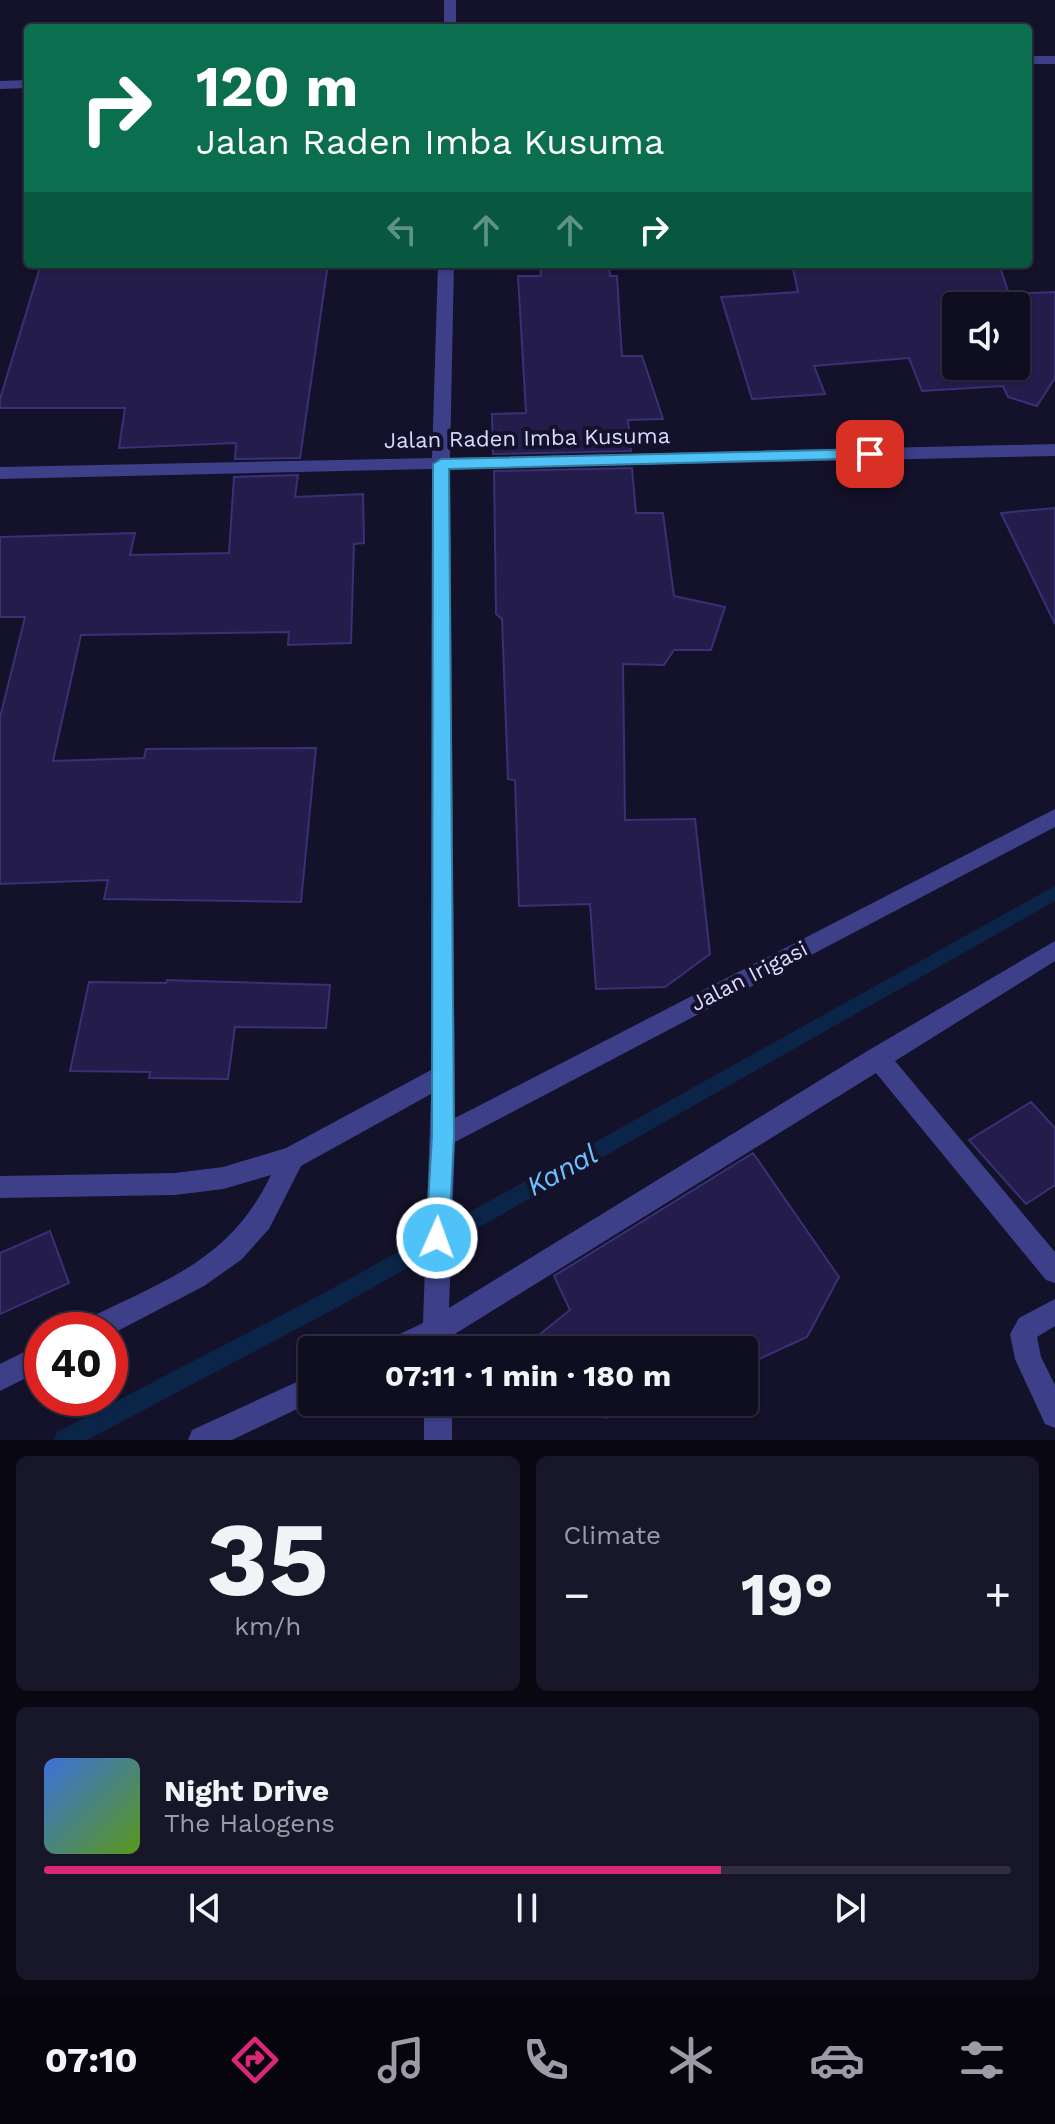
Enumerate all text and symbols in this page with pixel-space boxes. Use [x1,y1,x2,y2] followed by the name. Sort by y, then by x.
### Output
[196,54,358,120] text: 120 m
[64,56,168,160] icon: right
[196,121,664,163] text: Jalan Raden Imba Kusuma
[380,208,424,252] icon: left
[464,208,508,252] icon: ahead
[548,208,592,252] icon: ahead
[632,208,676,252] icon: right
[942,292,1030,380] map controls
[942,292,1030,380] button: sound
[836,420,904,488] pin
[384,423,670,453] street label: Jalan Raden Imba Kusuma
[848,432,892,476] icon: arrive
[686,936,812,1016] street label: Jalan Irigasi
[521,1137,603,1203] water label: Kanal
[395,1196,479,1280] position arrow
[24,1312,128,1416] speed limit sign: 40
[385,1358,671,1393] text: 07:11 · 1 min · 180 m
[207,1498,329,1620] text: 35
[564,1520,661,1550] text: Climate
[741,1559,834,1630] text: 19°
[564,1569,590,1621] text: −
[984,1569,1011,1621] text: +
[234,1611,301,1641] text: km/h
[164,1773,329,1808] text: Night Drive
[164,1808,335,1838] text: The Halogens
[183,1886,227,1930] icon: previous
[505,1886,549,1930] icon: pause
[828,1886,872,1930] icon: next
[227,2032,283,2088] icon: directions
[373,2032,429,2088] icon: music
[518,2032,574,2088] icon: phone
[663,2032,719,2088] icon: climate
[809,2032,865,2088] icon: car
[954,2032,1010,2088] icon: filters
[45,2039,138,2081] text: 07:10

